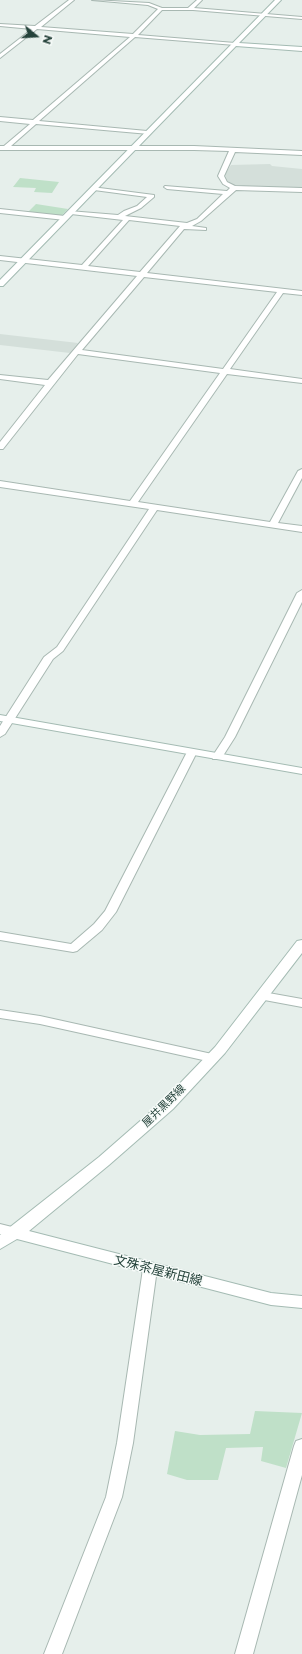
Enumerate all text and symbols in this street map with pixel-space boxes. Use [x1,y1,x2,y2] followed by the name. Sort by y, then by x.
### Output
[16,16,56,56] north arrow
[39,33,55,46] text: N
[140,1082,188,1130] street label: 屋井黒野線
[112,1252,204,1290] street label: 文殊茶屋新田線

